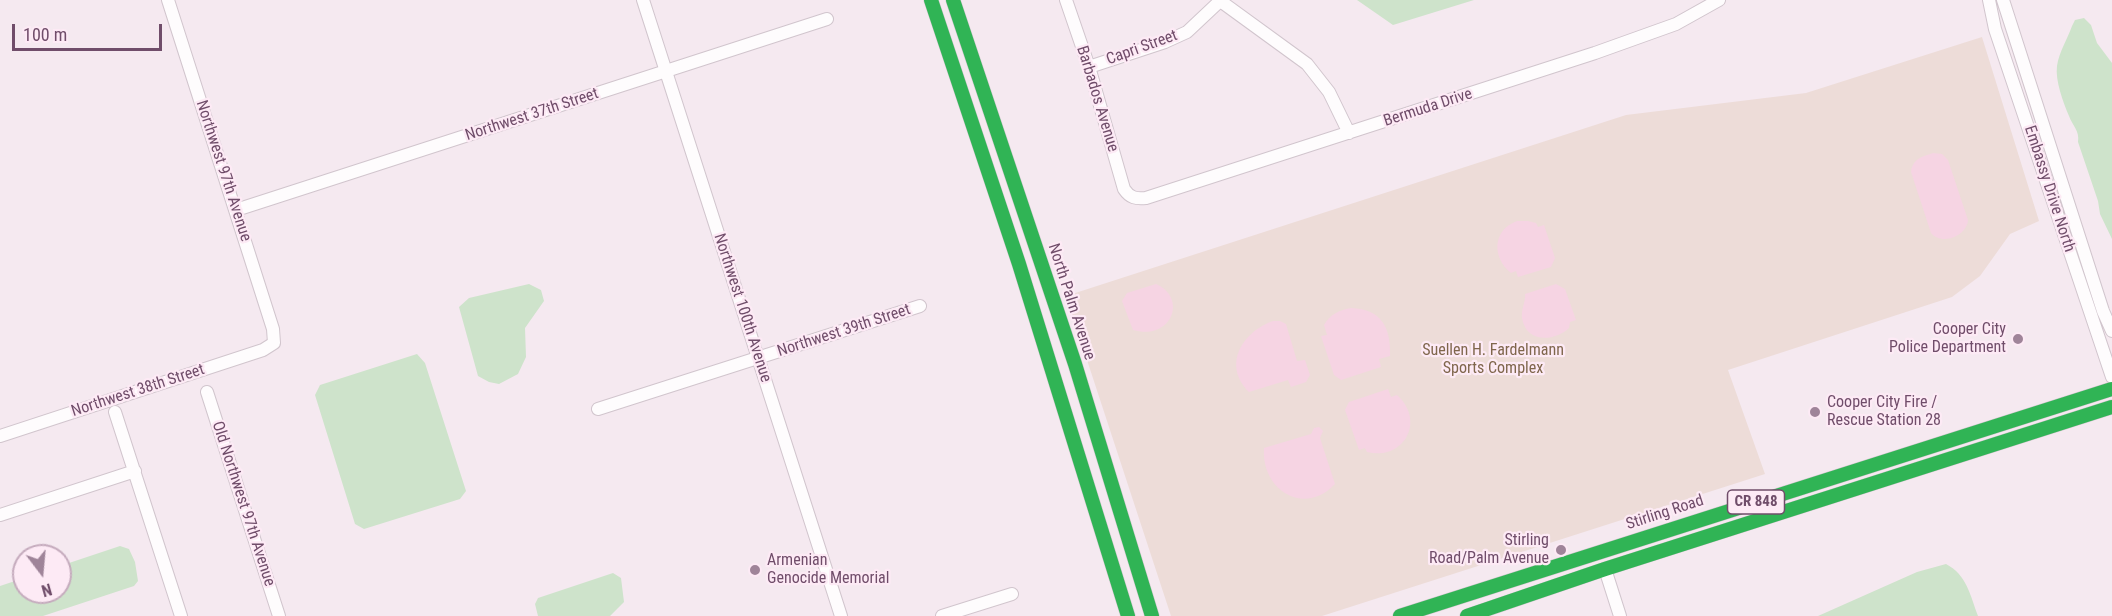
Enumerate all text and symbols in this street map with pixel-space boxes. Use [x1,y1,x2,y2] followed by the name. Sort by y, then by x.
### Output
[15,12,165,50] scale bar
[23,24,67,45] text: 100 m
[1104,26,1180,70] street label: Capri Street
[1072,44,1122,154] street label: Barbados Avenue
[463,84,601,146] street label: Northwest 37th Street
[1381,85,1475,131] street label: Bermuda Drive
[191,98,255,244] street label: Northwest 97th Avenue
[2020,123,2078,255] street label: Embassy Drive North
[709,231,775,385] street label: Northwest 100th Avenue
[1043,241,1099,363] street label: North Palm Avenue
[775,300,913,362] street label: Northwest 39th Street
[1889,320,2006,358] place label: Cooper City Police Department
[2011,332,2025,346] marker: Cooper City Police Department
[1422,341,1564,379] park label: Suellen H. Fardelmann Sports Complex
[69,360,207,422] street label: Northwest 38th Street
[1827,393,1941,431] place label: Cooper City Fire / Rescue Station 28
[1808,405,1822,419] marker: Cooper City Fire / Rescue Station 28
[207,419,279,589] street label: Old Northwest 97th Avenue
[1728,490,1784,514] road number: CR 848
[1624,491,1706,535] street label: Stirling Road
[1429,531,1549,569] place label: Stirling Road/Palm Avenue
[1554,543,1568,557] marker: Stirling Road/Palm Avenue
[12,544,72,604] north arrow
[767,551,889,589] place label: Armenian Genocide Memorial
[748,563,762,577] marker: Armenian Genocide Memorial
[39,579,54,600] text: N

